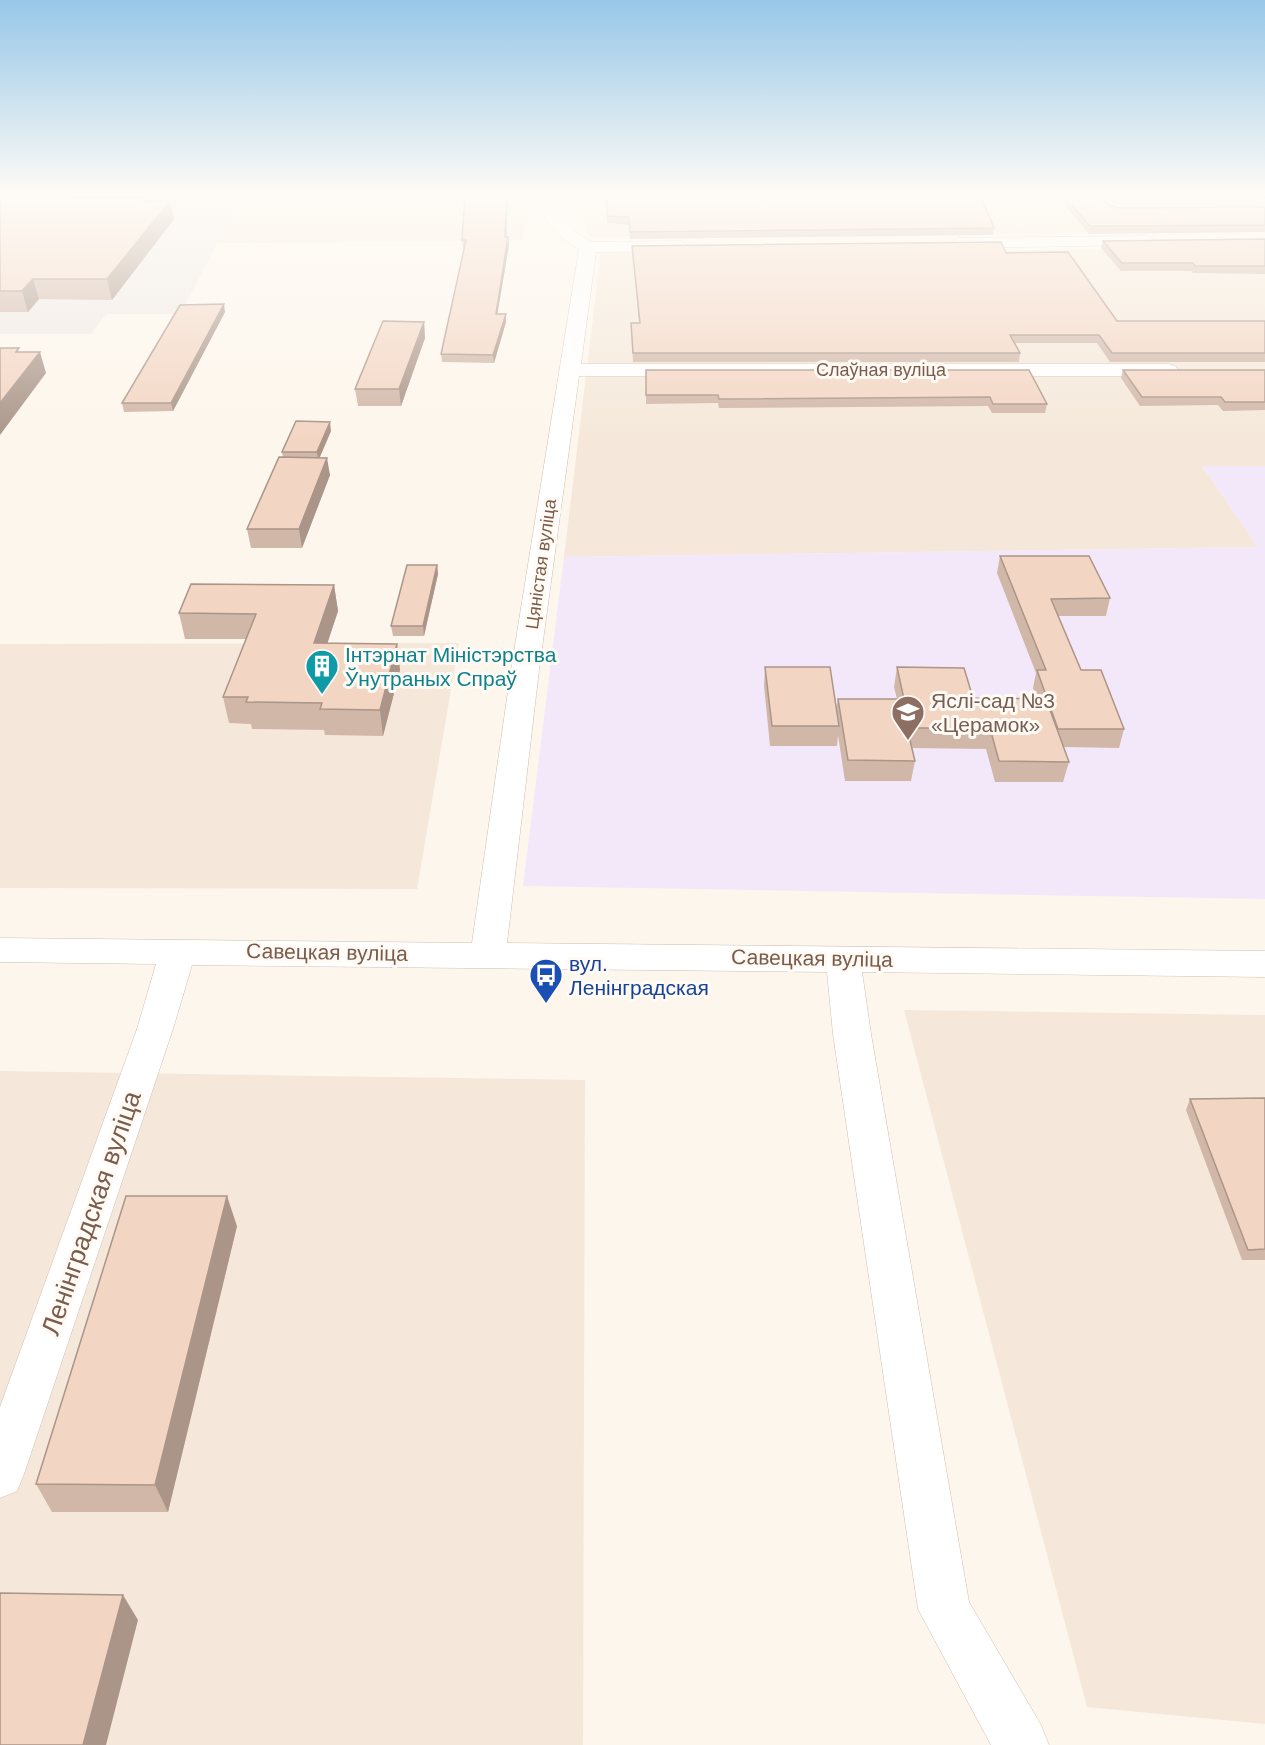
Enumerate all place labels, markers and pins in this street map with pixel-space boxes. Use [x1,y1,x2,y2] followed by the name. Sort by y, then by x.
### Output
[345,643,557,690] place label: Інтэрнат Міністэрства Ўнутраных Спраў
[304,648,340,695] building icon: Інтэрнат Міністэрства Ўнутраных Спраў
[931,689,1055,736] place label: Яслі-сад №3 «Церамок»
[890,694,926,741] school or university icon: Яслі-сад №3 «Церамок»
[569,952,709,999] place label: вул. Ленінградская
[528,957,564,1004] bus stop icon: вул. Ленінградская

